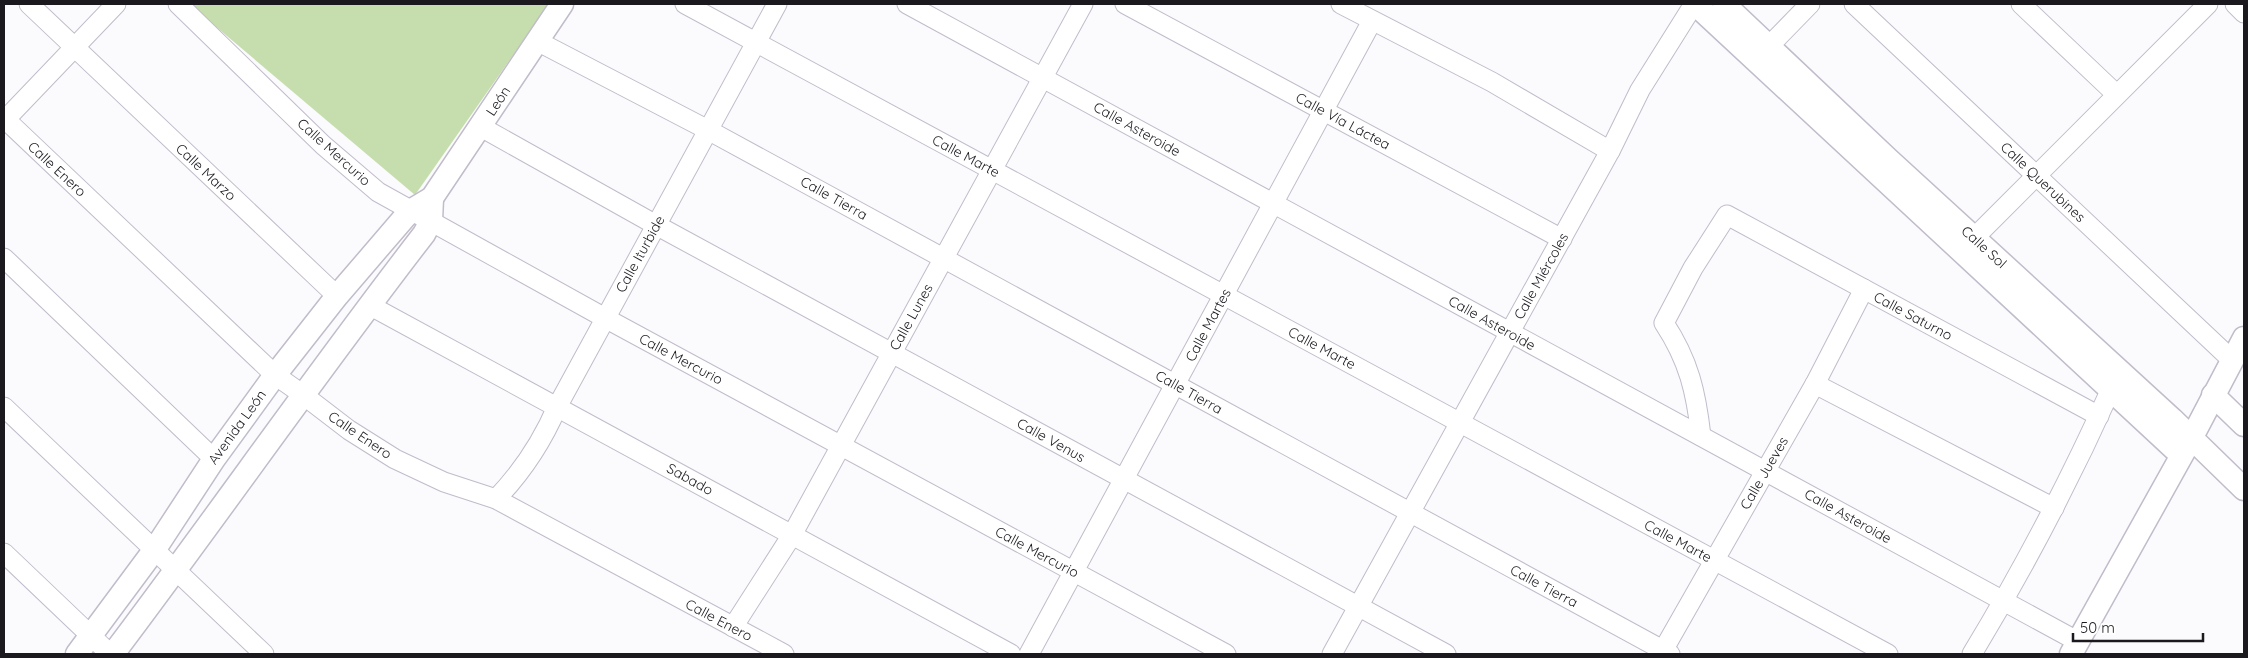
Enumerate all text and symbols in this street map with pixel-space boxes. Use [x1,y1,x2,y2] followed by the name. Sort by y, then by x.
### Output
[482,83,514,119] street label: León
[1293,89,1393,153] street label: Calle Vía Láctea
[1090,98,1184,160] street label: Calle Asteroide
[294,114,374,190] street label: Calle Mercurio
[929,131,1003,181] street label: Calle Marte
[24,137,90,201] street label: Calle Enero
[1997,138,2089,226] street label: Calle Querubines
[172,139,240,205] street label: Calle Marzo
[797,172,871,224] street label: Calle Tierra
[611,212,669,296] street label: Calle Iturbide
[1957,222,2011,272] street label: Calle Sol
[1510,229,1572,323] street label: Calle Miércoles
[885,280,937,354] street label: Calle Lunes
[1181,285,1235,365] street label: Calle Martes
[1871,288,1955,344] street label: Calle Saturno
[1445,292,1539,354] street label: Calle Asteroide
[1285,323,1359,373] street label: Calle Marte
[636,329,726,389] street label: Calle Mercurio
[1152,366,1226,418] street label: Calle Tierra
[204,386,270,468] street label: Avenida León
[325,407,395,463] street label: Calle Enero
[1014,414,1088,466] street label: Calle Venus
[1736,433,1792,513] street label: Calle Jueves
[664,459,716,499] street label: Sabado
[1801,485,1895,547] street label: Calle Asteroide
[1641,516,1715,566] street label: Calle Marte
[992,522,1082,582] street label: Calle Mercurio
[1507,561,1581,611] street label: Calle Tierra
[682,595,756,645] street label: Calle Enero
[2073,610,2203,642] scale bar
[2080,618,2115,637] text: 50 m

